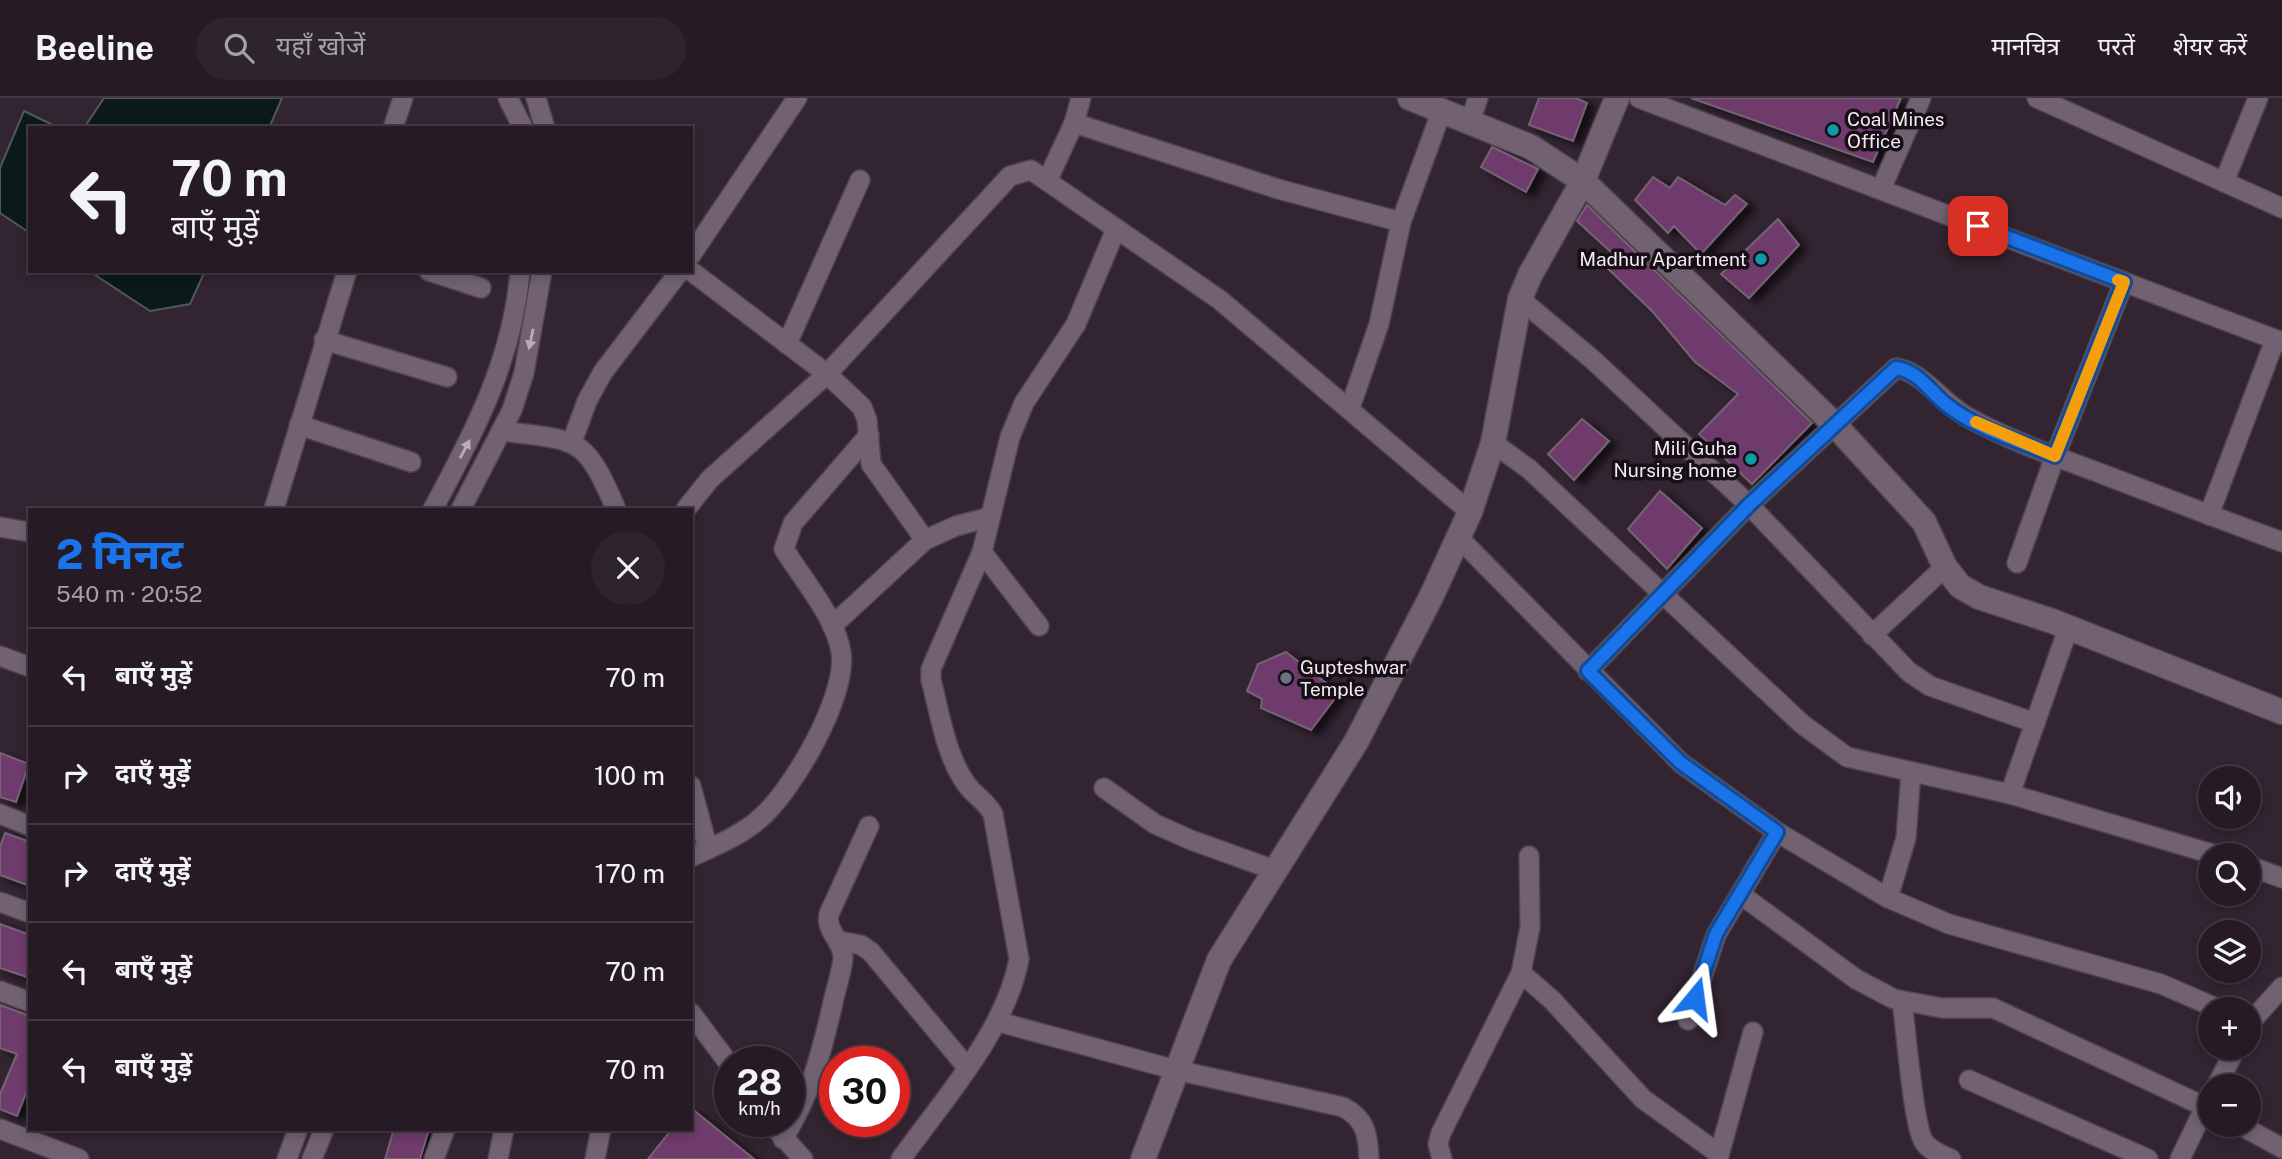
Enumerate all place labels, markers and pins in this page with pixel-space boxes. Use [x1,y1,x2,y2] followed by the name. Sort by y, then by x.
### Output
[1847,108,1944,152] place label: Coal Mines Office
[1825,122,1841,138] marker: Coal Mines Office
[1948,196,2008,256] pin
[1579,248,1747,270] place label: Madhur Apartment
[1753,251,1769,267] marker: Madhur Apartment
[1613,437,1737,481] place label: Mili Guha Nursing home
[1743,451,1759,467] marker: Mili Guha Nursing home
[1300,656,1407,700] place label: Gupteshwar Temple
[1278,670,1294,686] marker: Gupteshwar Temple

